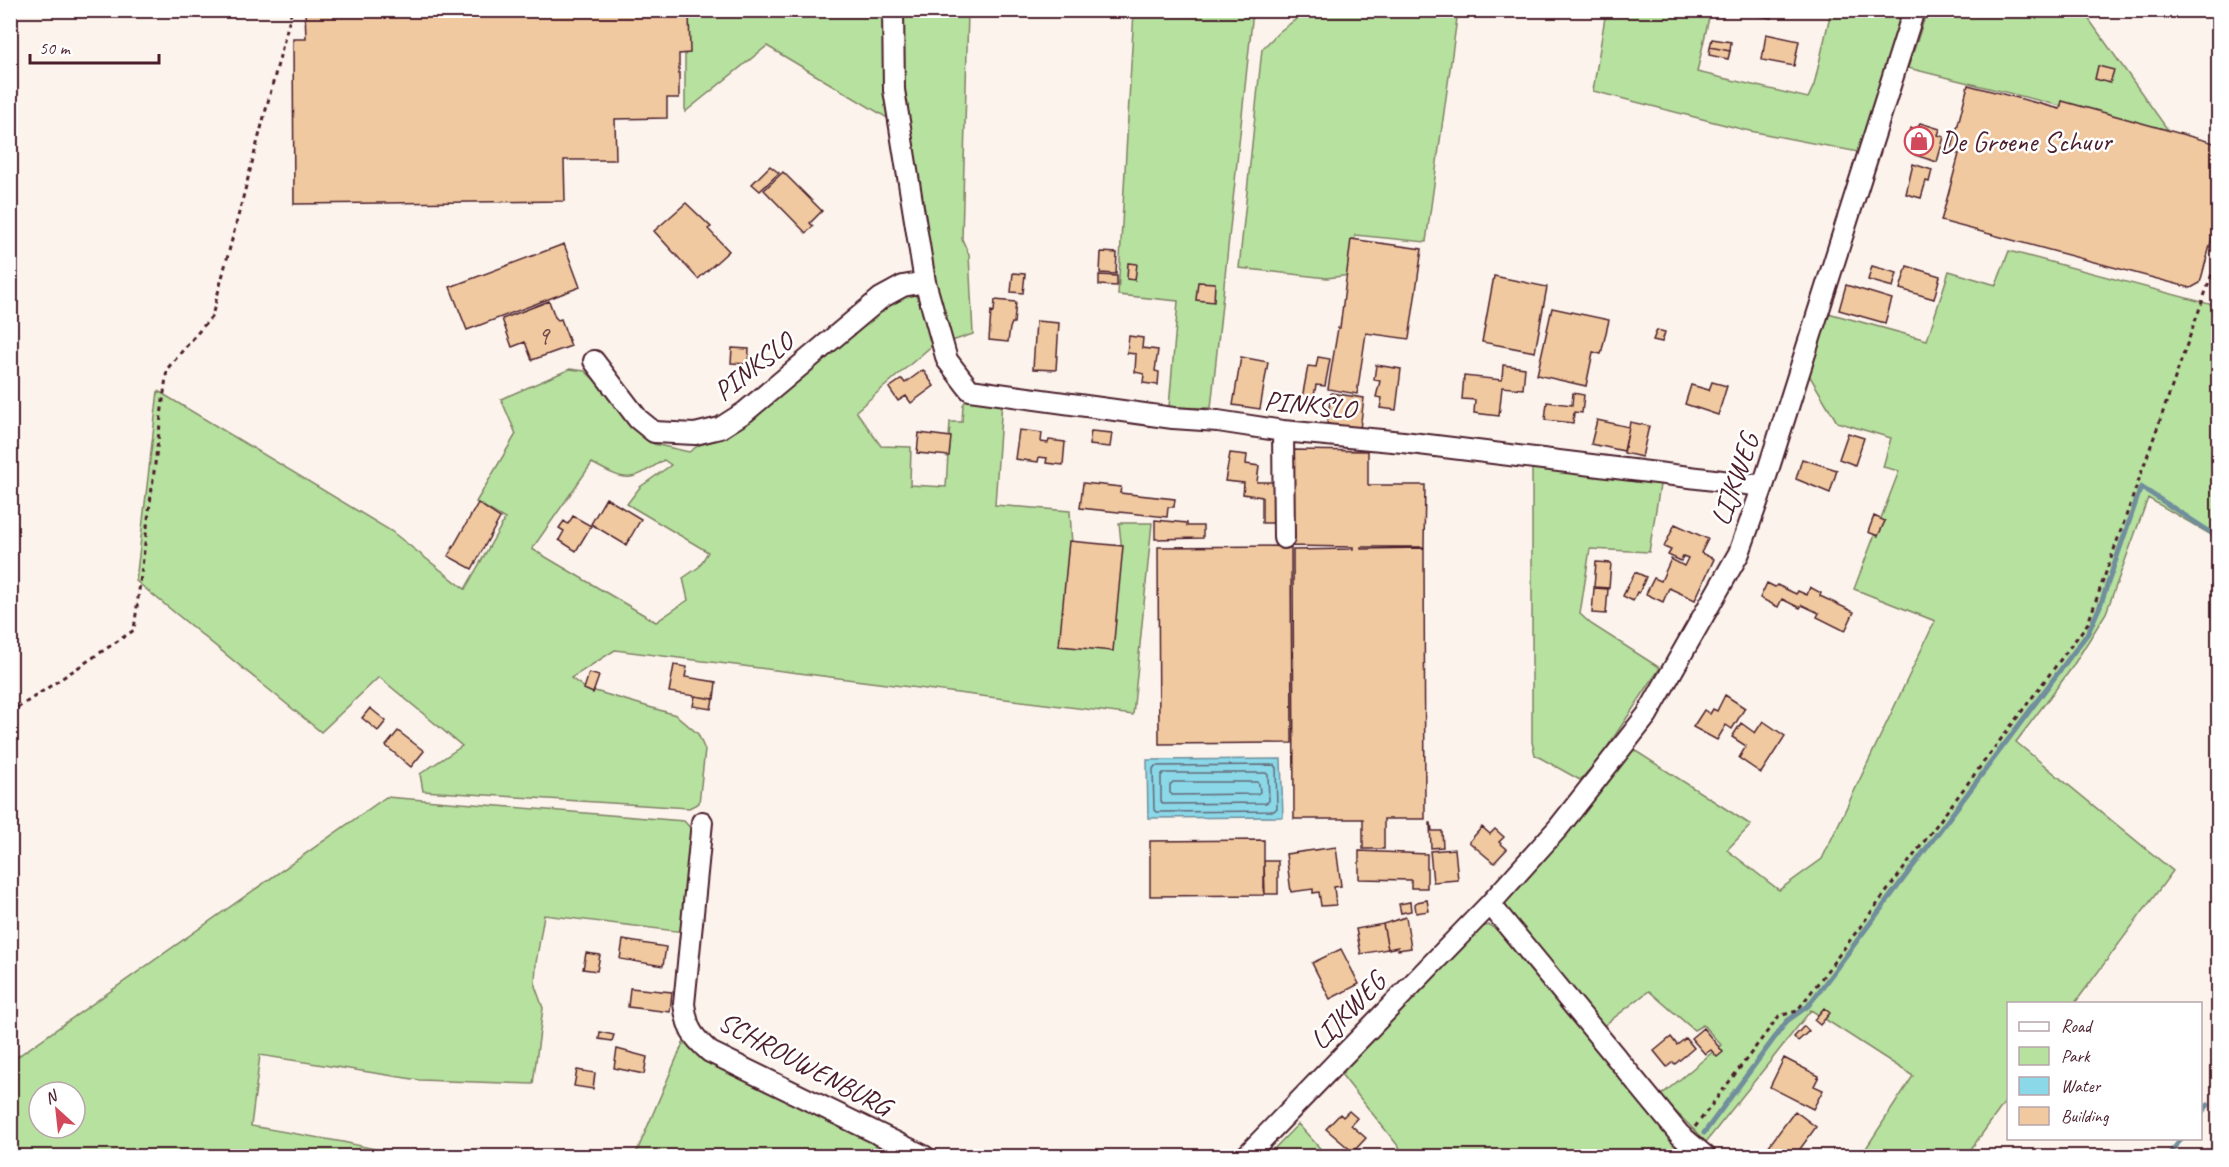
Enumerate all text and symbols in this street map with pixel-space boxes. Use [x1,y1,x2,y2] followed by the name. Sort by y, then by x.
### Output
[30,27,159,65] scale bar
[39,37,72,59] text: 50 m
[1940,124,2114,159] place label: De Groene Schuur
[1903,125,1935,157] shop icon: De Groene Schuur
[537,319,551,352] house number: 9
[706,322,803,408] street label: PINKSLO
[1263,382,1360,427] street label: PINKSLO
[1703,426,1767,529] street label: LIJKWEG
[1302,962,1395,1056] street label: LIJKWEG
[2007,1002,2202,1140] legend
[713,1003,900,1125] street label: SCHROUWENBURG
[2061,1015,2094,1037] text: Road
[2061,1045,2091,1067] text: Park
[2061,1075,2102,1097] text: Water
[27,1080,87,1140] north arrow
[42,1085,62,1109] text: N
[2061,1105,2110,1127] text: Building

